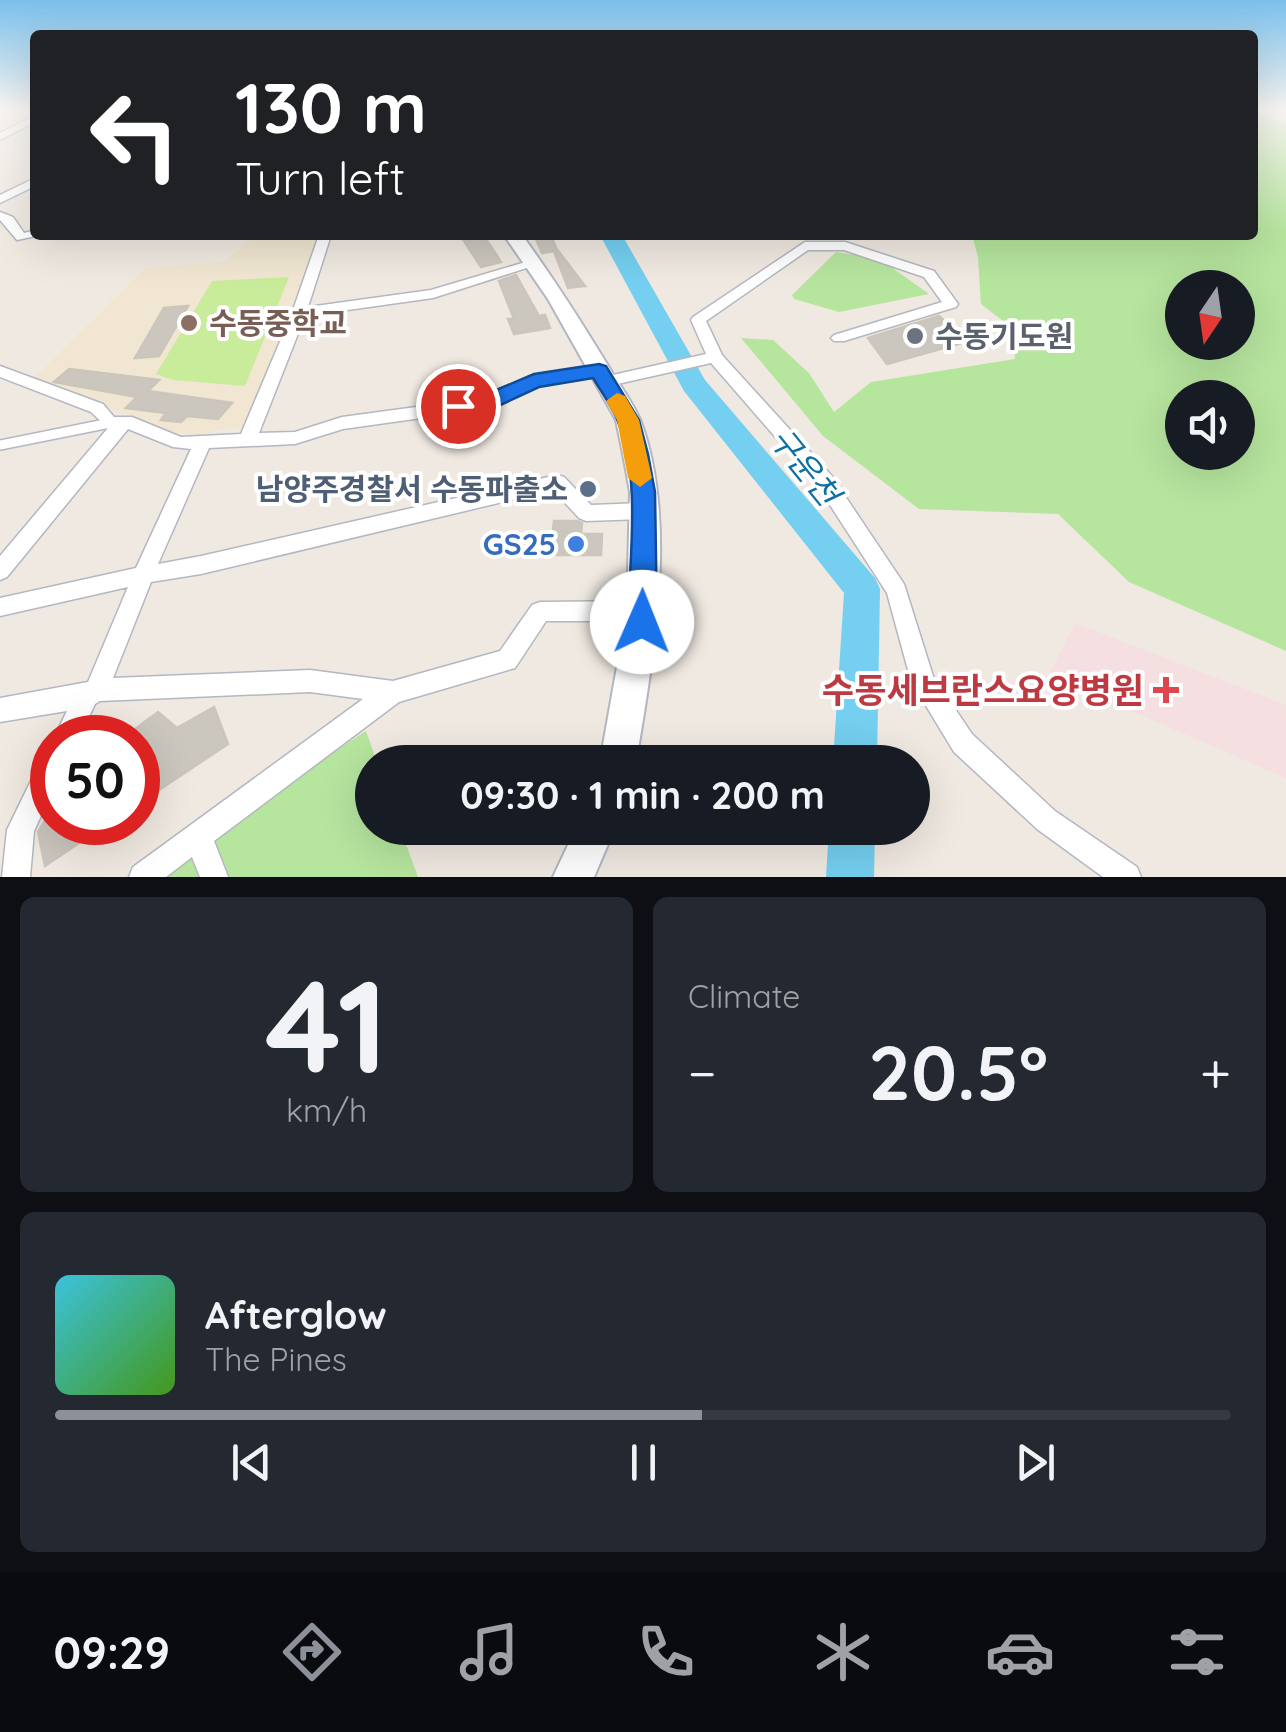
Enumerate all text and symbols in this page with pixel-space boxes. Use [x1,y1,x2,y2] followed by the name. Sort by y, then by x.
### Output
[235,63,427,151] text: 130 m
[70,70,200,200] icon: left
[235,150,405,206] text: Turn left
[1165,270,1255,360] north arrow
[1165,270,1255,470] map controls
[209,304,347,342] place label: 수동중학교
[178,312,200,334] marker: 수동중학교
[935,317,1073,355] place label: 수동기도원
[904,325,926,347] marker: 수동기도원
[416,364,501,449] pin
[431,379,486,434] icon: arrive
[1165,380,1255,470] button: sound
[762,419,851,516] water label: 구운천
[256,470,568,508] place label: 남양주경찰서 수동파출소
[577,478,599,500] marker: 남양주경찰서 수동파출소
[483,525,556,563] place label: GS25
[565,533,587,555] marker: GS25
[590,570,694,674] position arrow
[822,668,1144,712] place label: 수동세브란스요양병원
[1153,677,1179,703] marker: 수동세브란스요양병원
[30,715,160,845] speed limit sign: 50
[460,771,825,819] text: 09:30 · 1 min · 200 m
[265,943,388,1106] text: 41
[688,976,800,1016] text: Climate
[868,1025,1048,1119] text: 20.5°
[688,1038,717,1107] text: −
[1200,1038,1231,1107] text: +
[286,1090,367,1130] text: km/h
[205,1291,387,1339] text: Afterglow
[205,1339,347,1379] text: The Pines
[224,1435,279,1490] icon: previous
[616,1435,671,1490] icon: pause
[1008,1435,1063,1490] icon: next
[277,1617,347,1687] icon: directions
[454,1617,524,1687] icon: music
[631,1617,701,1687] icon: phone
[808,1617,878,1687] icon: climate
[985,1617,1055,1687] icon: car
[1162,1617,1232,1687] icon: filters
[54,1624,170,1680] text: 09:29

